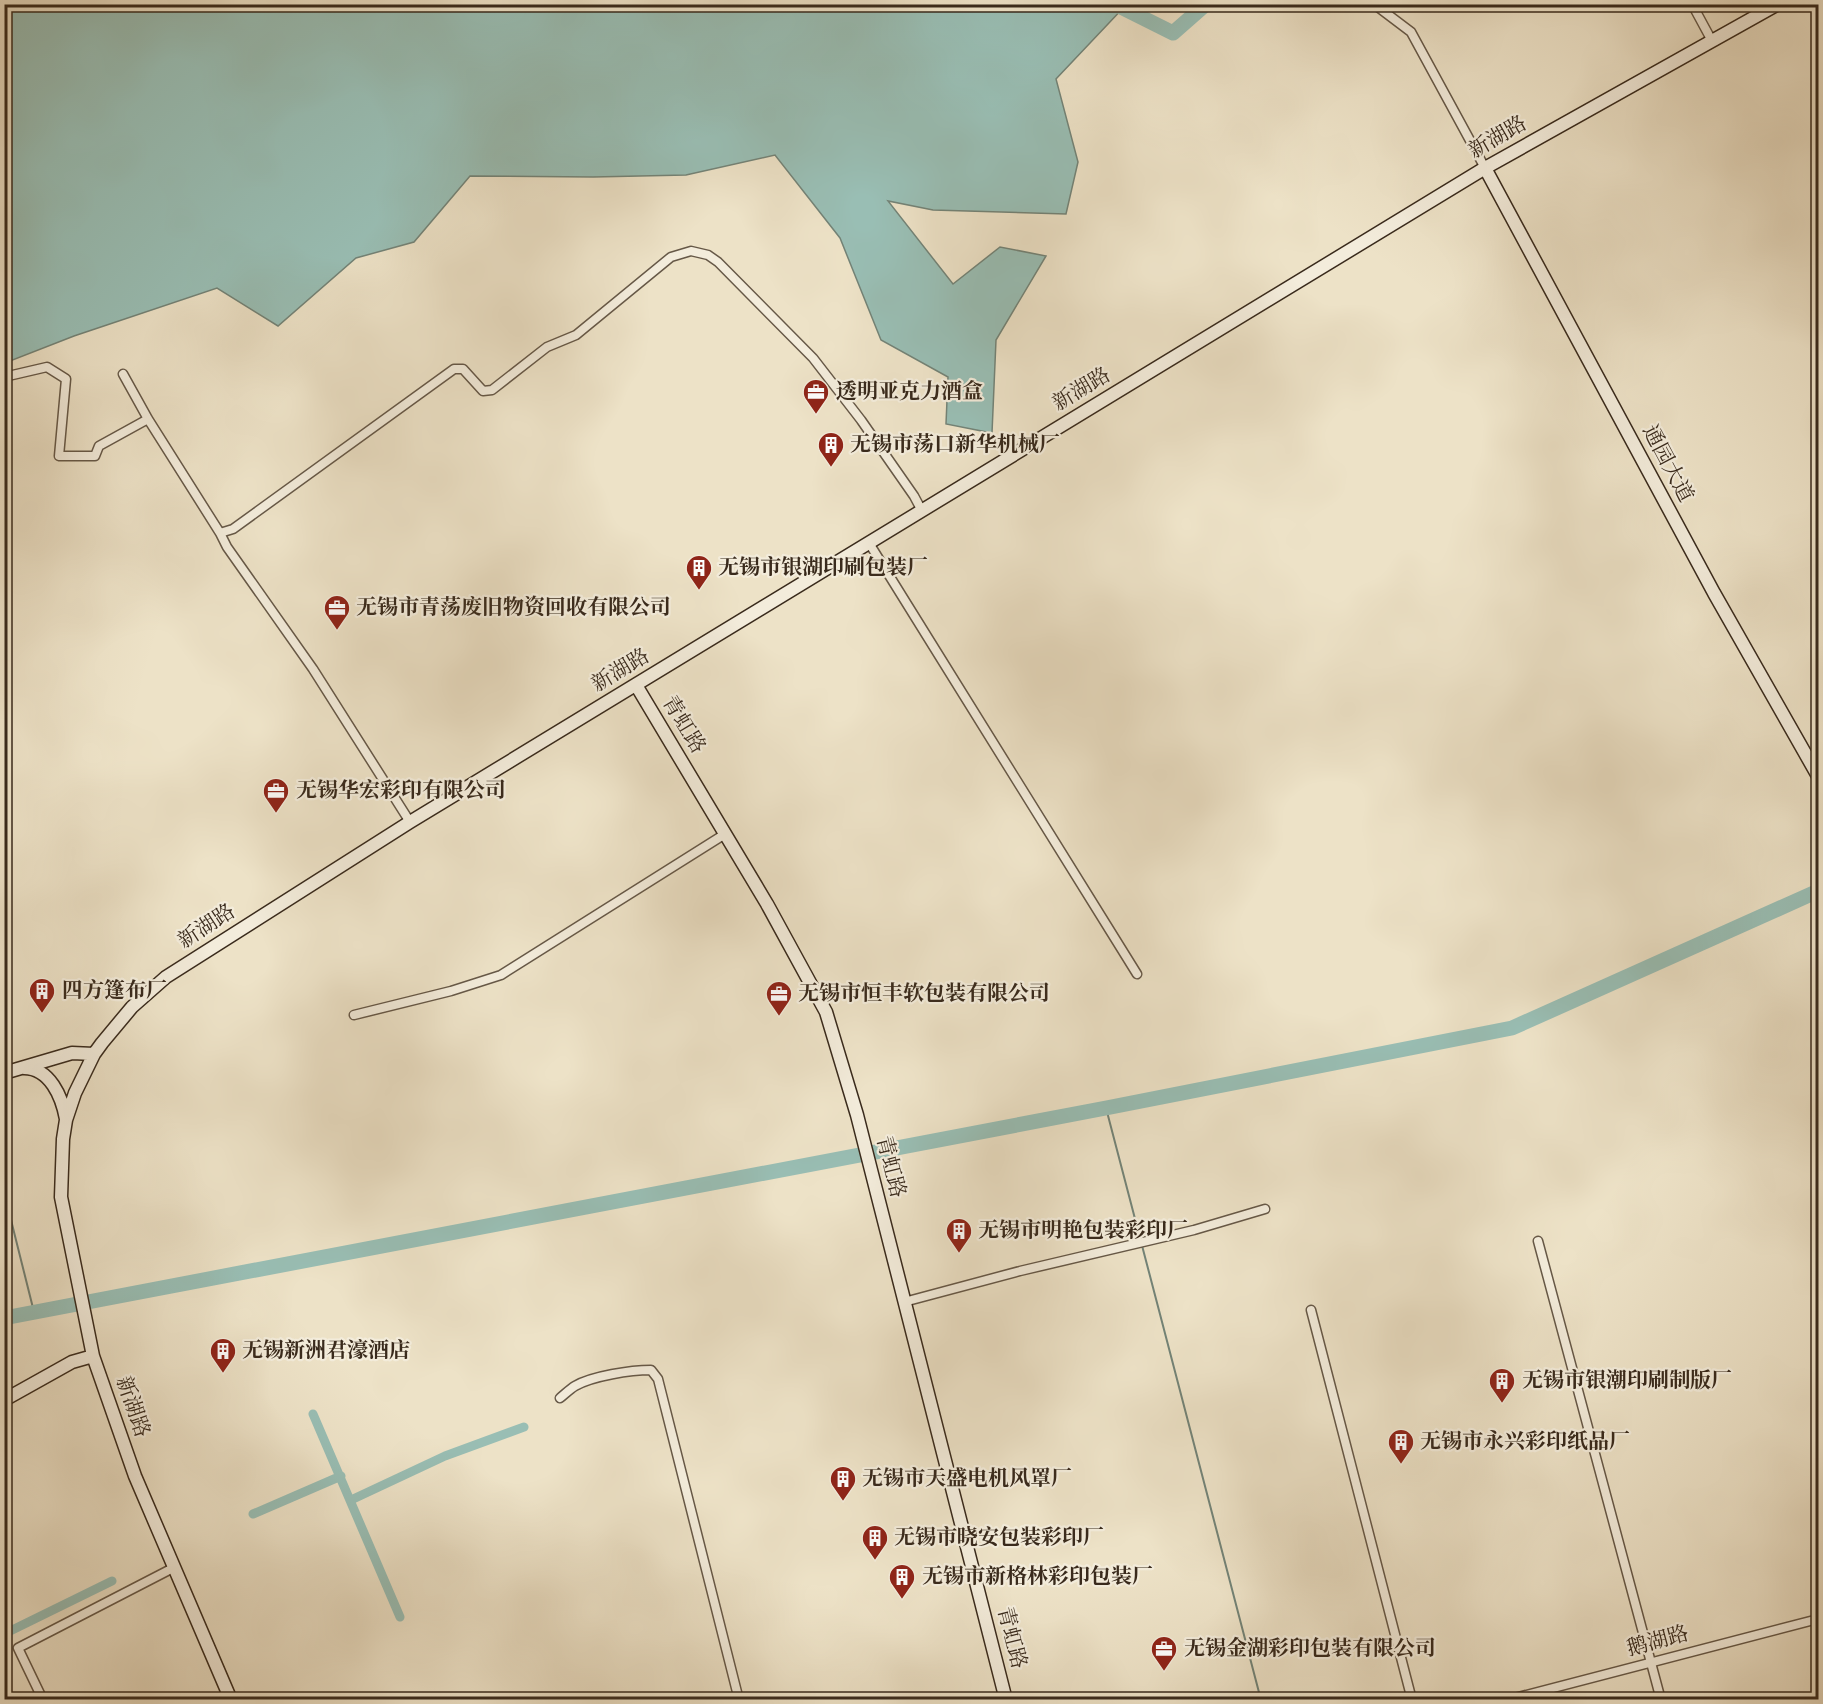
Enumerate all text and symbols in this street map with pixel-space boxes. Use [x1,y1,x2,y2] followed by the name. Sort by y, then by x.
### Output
[1464,111,1531,163] street label: 新湖路
[1049,363,1114,415] street label: 新湖路
[801,377,831,415] office icon: 透明亚克力酒盒
[836,380,983,403] place label: 透明亚克力酒盒
[1638,421,1698,506] street label: 通园大道
[816,430,846,468] building icon: 无锡市荡口新华机械厂
[850,432,1060,456] place label: 无锡市荡口新华机械厂
[684,553,714,591] building icon: 无锡市银湖印刷包装厂
[718,555,928,579] place label: 无锡市银湖印刷包装厂
[322,593,352,631] office icon: 无锡市青荡废旧物资回收有限公司
[356,595,671,619] place label: 无锡市青荡废旧物资回收有限公司
[588,644,653,696] street label: 新湖路
[658,692,710,757] street label: 青虹路
[261,776,291,814] office icon: 无锡华宏彩印有限公司
[296,778,506,802] place label: 无锡华宏彩印有限公司
[174,899,239,953] street label: 新湖路
[27,976,57,1014] building icon: 四方篷布厂
[62,978,167,1002] place label: 四方篷布厂
[764,979,794,1017] office icon: 无锡市恒丰软包装有限公司
[798,981,1050,1005] place label: 无锡市恒丰软包装有限公司
[872,1133,910,1200] street label: 青虹路
[944,1216,974,1254] building icon: 无锡市明艳包装彩印厂
[978,1218,1188,1242] place label: 无锡市明艳包装彩印厂
[208,1336,238,1374] building icon: 无锡新洲君濠酒店
[242,1338,410,1362] place label: 无锡新洲君濠酒店
[1487,1366,1517,1404] building icon: 无锡市银潮印刷制版厂
[1522,1368,1732,1392] place label: 无锡市银潮印刷制版厂
[112,1373,154,1440] street label: 新湖路
[1386,1427,1416,1465] building icon: 无锡市永兴彩印纸品厂
[1420,1429,1630,1453] place label: 无锡市永兴彩印纸品厂
[828,1464,858,1502] building icon: 无锡市天盛电机风罩厂
[862,1466,1072,1490] place label: 无锡市天盛电机风罩厂
[860,1523,890,1561] building icon: 无锡市晓安包装彩印厂
[894,1525,1104,1549] place label: 无锡市晓安包装彩印厂
[887,1562,917,1600] building icon: 无锡市新格林彩印包装厂
[922,1564,1153,1588] place label: 无锡市新格林彩印包装厂
[993,1604,1031,1671] street label: 青虹路
[1624,1622,1691,1660] street label: 鹅湖路
[1149,1634,1179,1672] office icon: 无锡金湖彩印包装有限公司
[1184,1636,1436,1660] place label: 无锡金湖彩印包装有限公司

